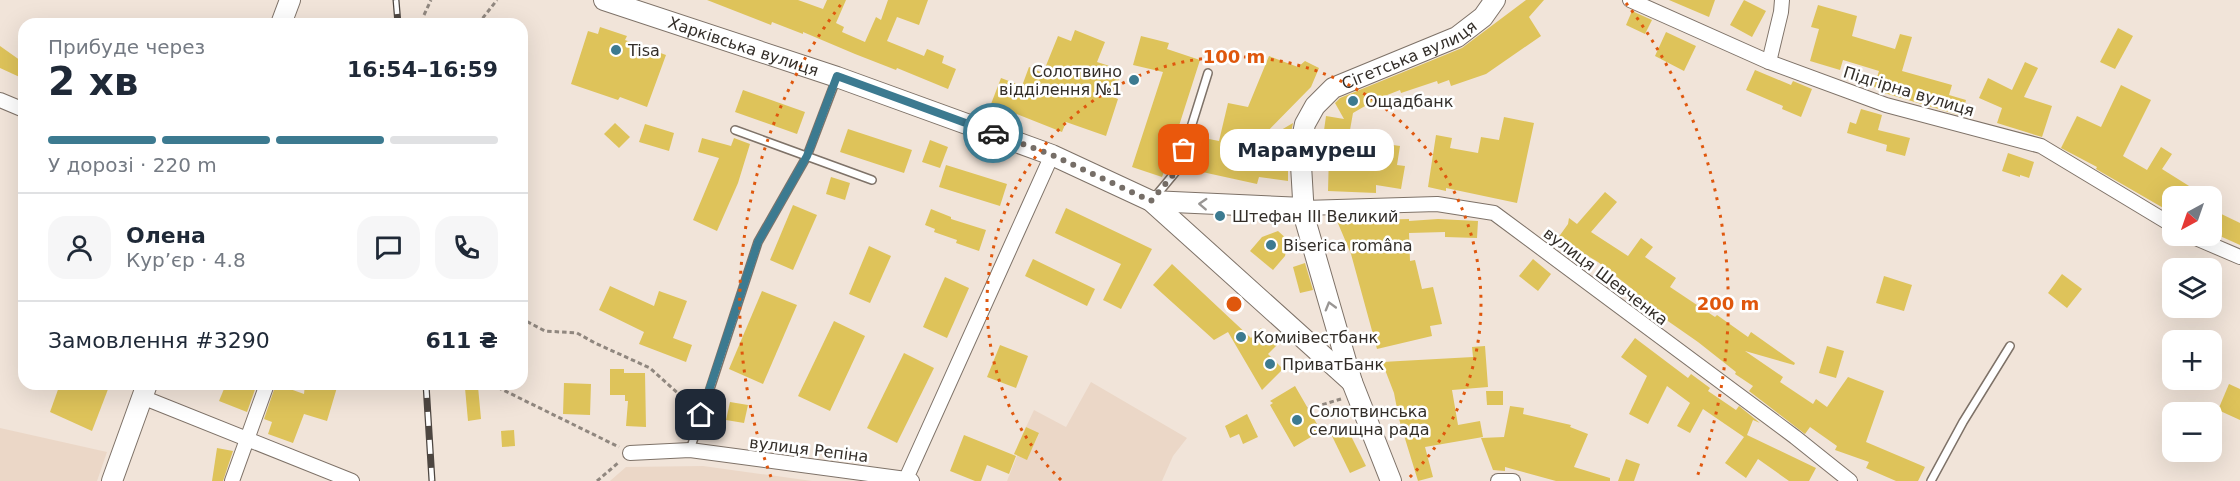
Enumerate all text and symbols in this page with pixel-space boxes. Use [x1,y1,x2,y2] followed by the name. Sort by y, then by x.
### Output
[666,13,821,80] street label: Харківська вулиця
[1339,16,1481,93] street label: Сігетська вулиця
[48,35,205,59] text: Прибуде через
[627,41,660,60] place label: Tisa
[609,43,623,57] marker: Tisa
[1203,46,1265,67] text: 100 m
[347,57,498,82] text: 16:54–16:59
[48,59,139,104] text: 2 хв
[999,62,1122,99] place label: Солотвино відділення №1
[1841,63,1977,120] street label: Підгірна вулиця
[1127,73,1141,87] marker: Солотвино відділення №1
[1365,92,1454,111] place label: Ощадбанк
[1346,94,1360,108] marker: Ощадбанк
[963,103,1023,163] courier
[977,117,1010,150] icon: car
[1158,124,1209,175] pin
[1220,129,1394,171] callout: Марамуреш
[1167,133,1200,166] icon: bag
[1237,138,1377,162] text: Марамуреш
[48,153,217,177] text: У дорозі · 220 m
[2162,186,2222,246] north arrow
[2162,186,2222,462] map controls
[1199,197,1208,210] one-way arrow
[1232,207,1398,226] place label: Штефан III Великий
[1213,209,1227,223] marker: Штефан III Великий
[48,216,111,279] button: person
[357,216,420,279] button: chat
[435,216,498,279] button: phone
[126,223,206,248] text: Олена
[1540,223,1672,329] street label: вулиця Шевченка
[1283,236,1413,255] place label: Biserica româna
[1264,238,1278,252] marker: Biserica româna
[126,248,246,272] text: Кур’єр · 4.8
[2162,258,2222,318] button: layers
[1697,293,1759,314] text: 200 m
[1224,294,1244,314] centre of rings
[1325,301,1337,312] one-way arrow
[48,328,270,353] text: Замовлення #3290
[426,328,498,353] text: 611 ₴
[1253,328,1379,347] place label: Комиівестбанк
[1234,330,1248,344] marker: Комиівестбанк
[2162,330,2222,390] button: +
[1282,355,1384,374] place label: ПриватБанк
[1263,357,1277,371] marker: ПриватБанк
[675,389,726,440] pin
[684,398,717,431] icon: home
[1309,402,1430,439] place label: Солотвинська селищна рада
[2162,402,2222,462] button: −
[1290,413,1304,427] marker: Солотвинська селищна рада
[748,433,870,466] street label: вулиця Репіна

